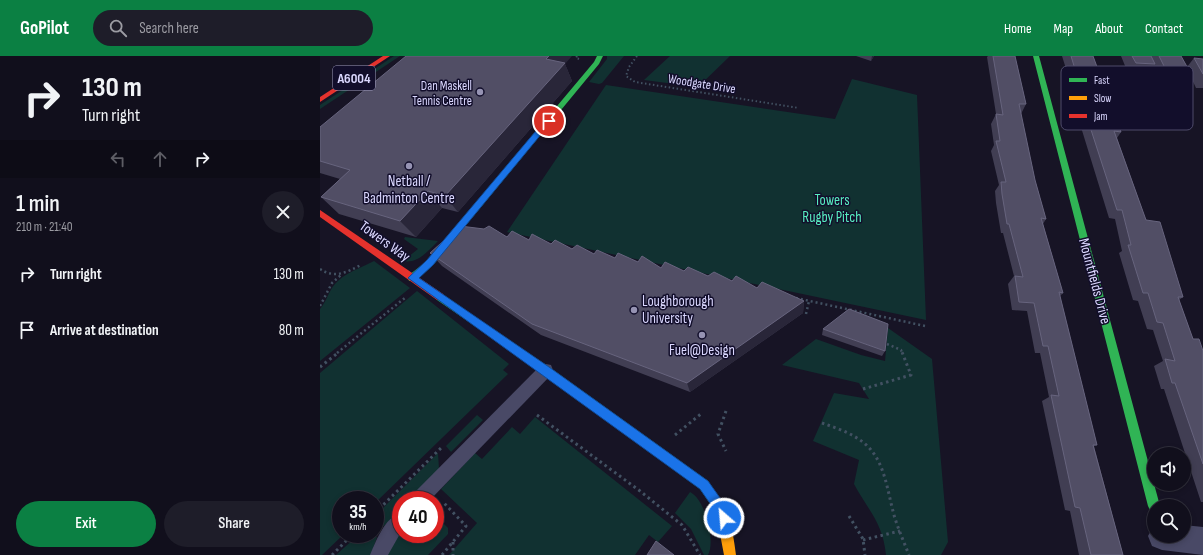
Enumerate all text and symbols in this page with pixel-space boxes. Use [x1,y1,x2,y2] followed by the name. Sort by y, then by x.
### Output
[93,10,373,46] search box
[20,17,69,40] text: GoPilot
[107,17,129,39] icon: search
[139,19,199,38] text: Search here
[1004,20,1032,37] text: Home
[1054,20,1073,37] text: Map
[1095,20,1123,37] text: About
[1145,20,1183,37] text: Contact
[333,66,375,90] road number: A6004
[1061,66,1193,130] legend
[82,71,142,104] text: 130 m
[667,71,737,97] street label: Woodgate Drive
[16,72,68,124] icon: right
[1094,74,1110,87] text: Fast
[412,78,472,109] place label: Dan Maskell Tennis Centre
[475,87,485,97] marker: Dan Maskell Tennis Centre
[1094,92,1111,105] text: Slow
[532,104,566,138] pin
[82,105,140,126] text: Turn right
[538,110,560,132] icon: arrive
[1093,110,1108,123] text: Jam
[107,148,129,170] icon: left
[149,148,171,170] icon: ahead
[191,148,213,170] icon: right
[404,161,414,171] marker: Netball / Badminton Centre
[363,172,455,208] place label: Netball / Badminton Centre
[16,189,60,218] text: 1 min
[262,191,304,233] button: close
[802,191,862,227] park label: Towers Rugby Pitch
[356,217,414,266] street label: Towers Way
[16,219,73,235] text: 210 m · 21:40
[1074,236,1115,326] street label: Mountfields Drive
[16,263,38,285] icon: right
[50,265,102,284] text: Turn right
[274,265,304,284] text: 130 m
[642,292,714,328] place label: Loughborough University
[629,305,639,315] marker: Loughborough University
[16,319,38,341] icon: arrive
[50,321,159,340] text: Arrive at destination
[279,321,304,340] text: 80 m
[697,330,707,340] marker: Fuel@Design
[669,341,735,360] place label: Fuel@Design
[1147,447,1191,543] map controls
[1147,447,1191,491] button: sound
[392,491,444,543] speed limit sign: 40
[703,497,745,539] position arrow
[1147,499,1191,543] button: search
[349,500,367,524] text: 35
[16,501,156,547] button: Exit
[164,501,304,547] button: Share
[349,521,367,533] text: km/h

